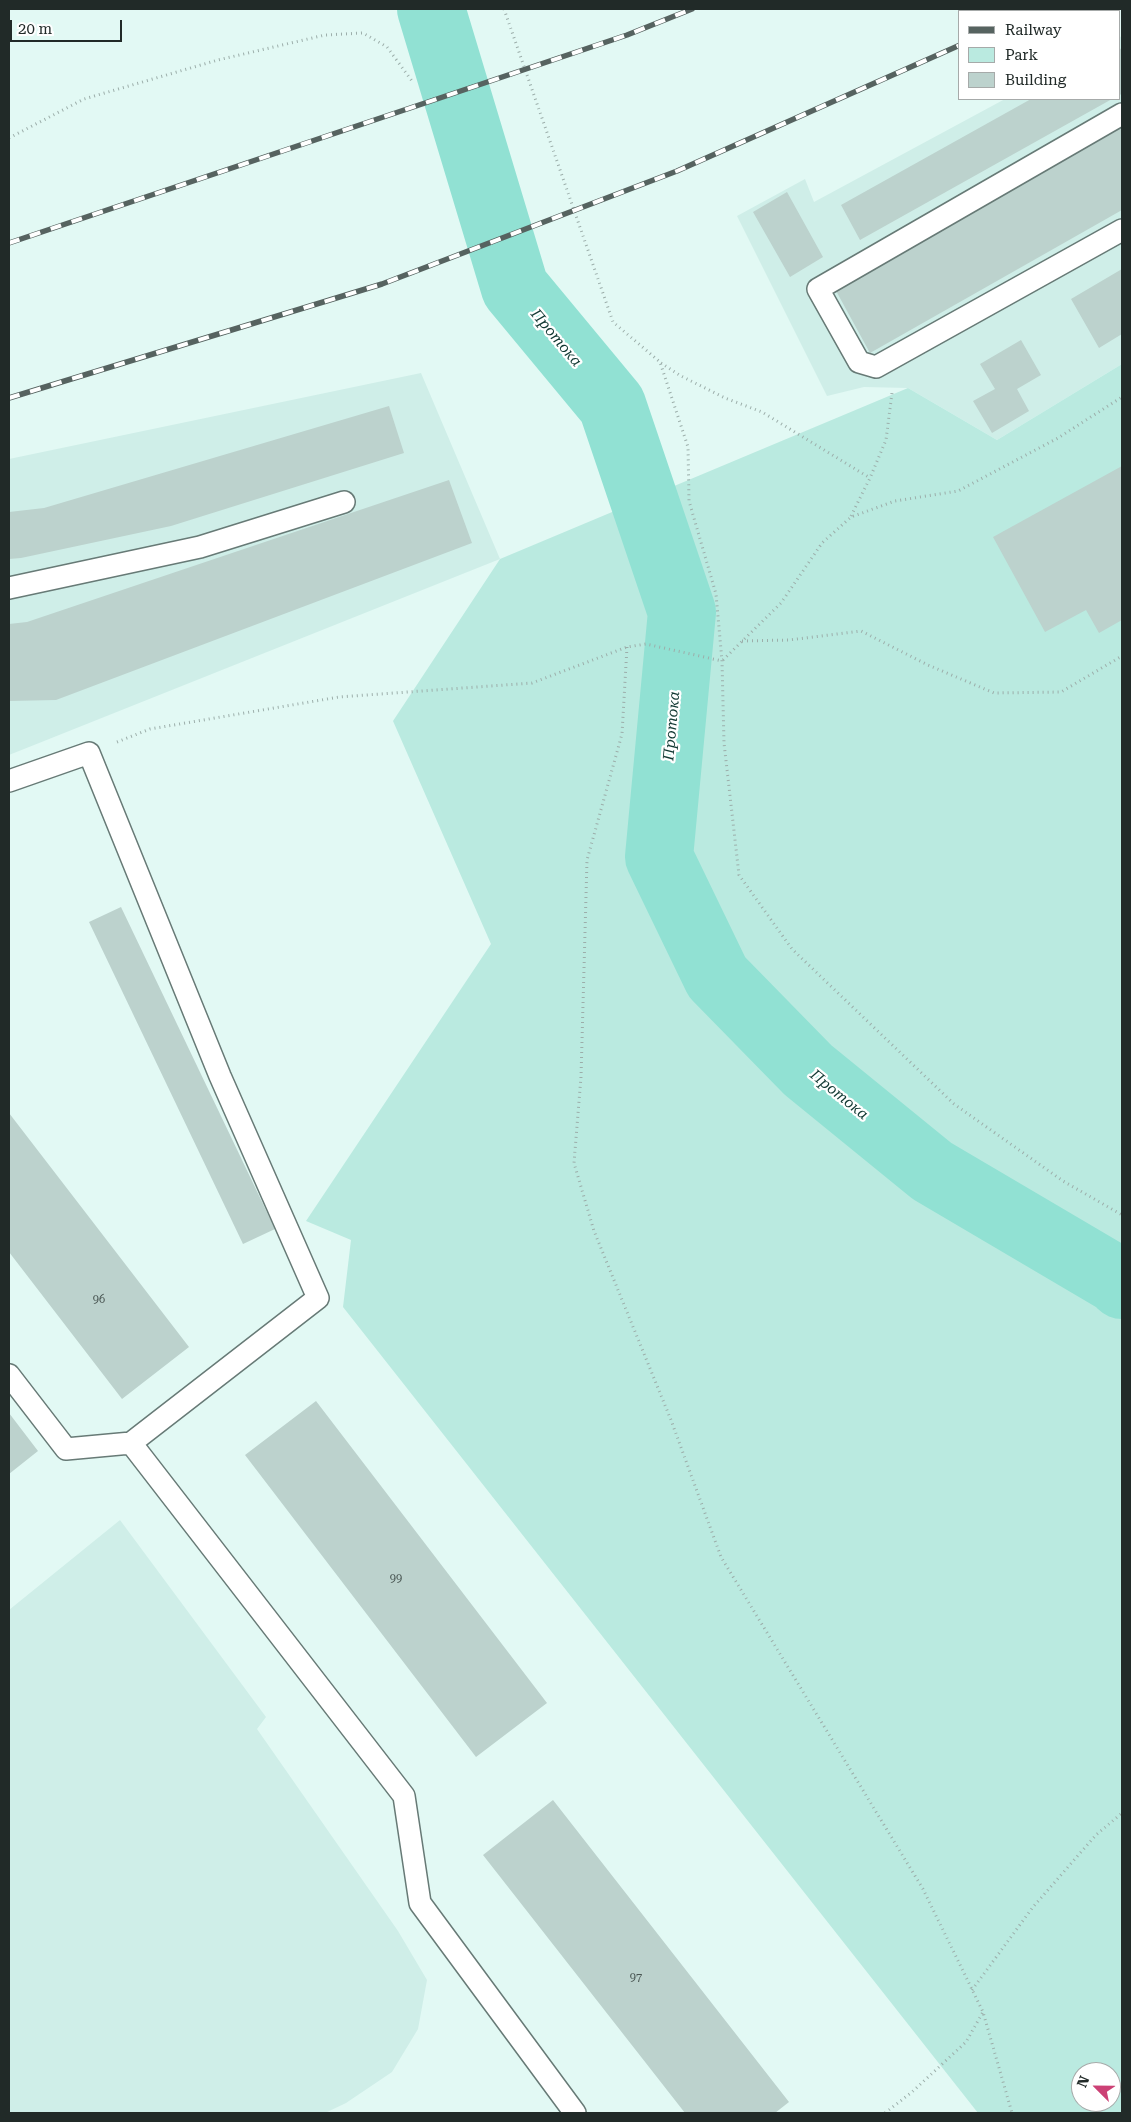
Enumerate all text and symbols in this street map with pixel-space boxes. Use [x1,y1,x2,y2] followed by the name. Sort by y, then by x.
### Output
[12,10,125,42] scale bar
[958,10,1121,100] legend
[18,20,52,38] text: 20 m
[1005,21,1062,39] text: Railway
[1005,46,1038,64] text: Park
[1005,71,1066,89] text: Building
[527,306,585,370] water label: Протока
[660,691,684,761] water label: Протока
[806,1066,872,1124] water label: Протока
[93,1293,105,1307] house number: 96
[390,1572,402,1586] house number: 99
[630,1971,642,1985] house number: 97
[1071,2062,1121,2112] north arrow
[1074,2073,1093,2090] text: N

